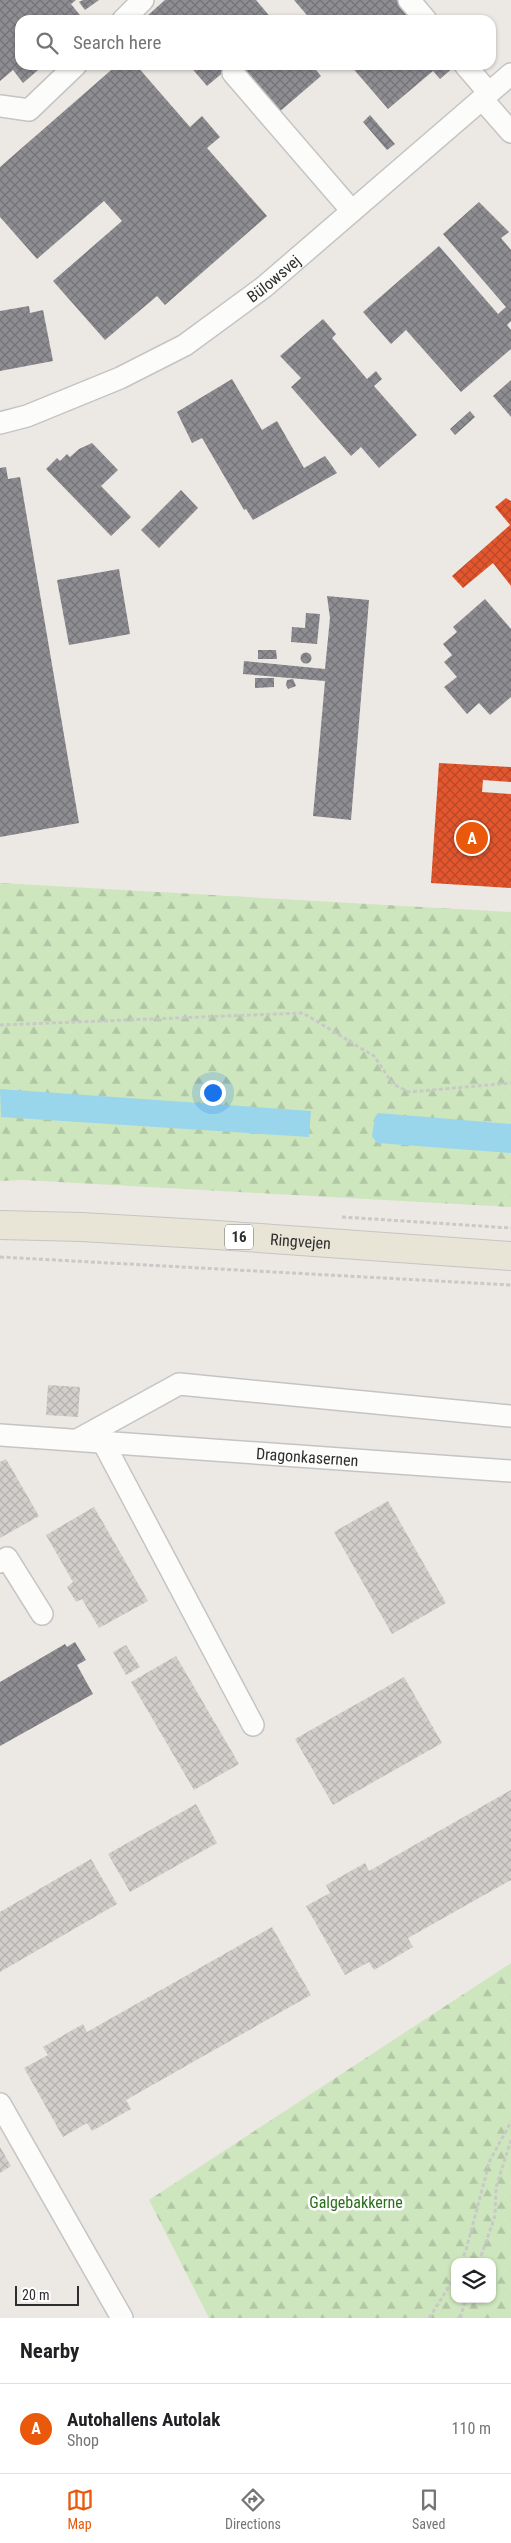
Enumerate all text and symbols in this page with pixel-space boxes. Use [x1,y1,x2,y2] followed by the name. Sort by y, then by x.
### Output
[15,15,496,70] search box
[33,29,61,57] icon: search
[73,31,161,54] text: Search here
[243,251,304,306] street label: Bülowsvej
[456,819,488,857] pin: A
[200,1080,226,1106] your location
[225,1224,253,1250] road number: 16
[269,1230,332,1253] street label: Ringvejen
[255,1444,359,1470] street label: Dragonkasernen
[309,2193,403,2212] park label: Galgebakkerne
[451,2258,496,2303] map controls
[451,2258,496,2303] button: layers
[15,2283,79,2306] scale bar
[22,2287,50,2303] text: 20 m
[20,2339,79,2363] text: Nearby
[67,2408,220,2431] text: Autohallens Autolak
[31,2419,41,2438] text: A
[452,2419,491,2438] text: 110 m
[67,2431,99,2450] text: Shop
[66,2486,94,2532] tab: Map
[225,2486,281,2532] tab: Directions
[412,2486,445,2532] tab: Saved

